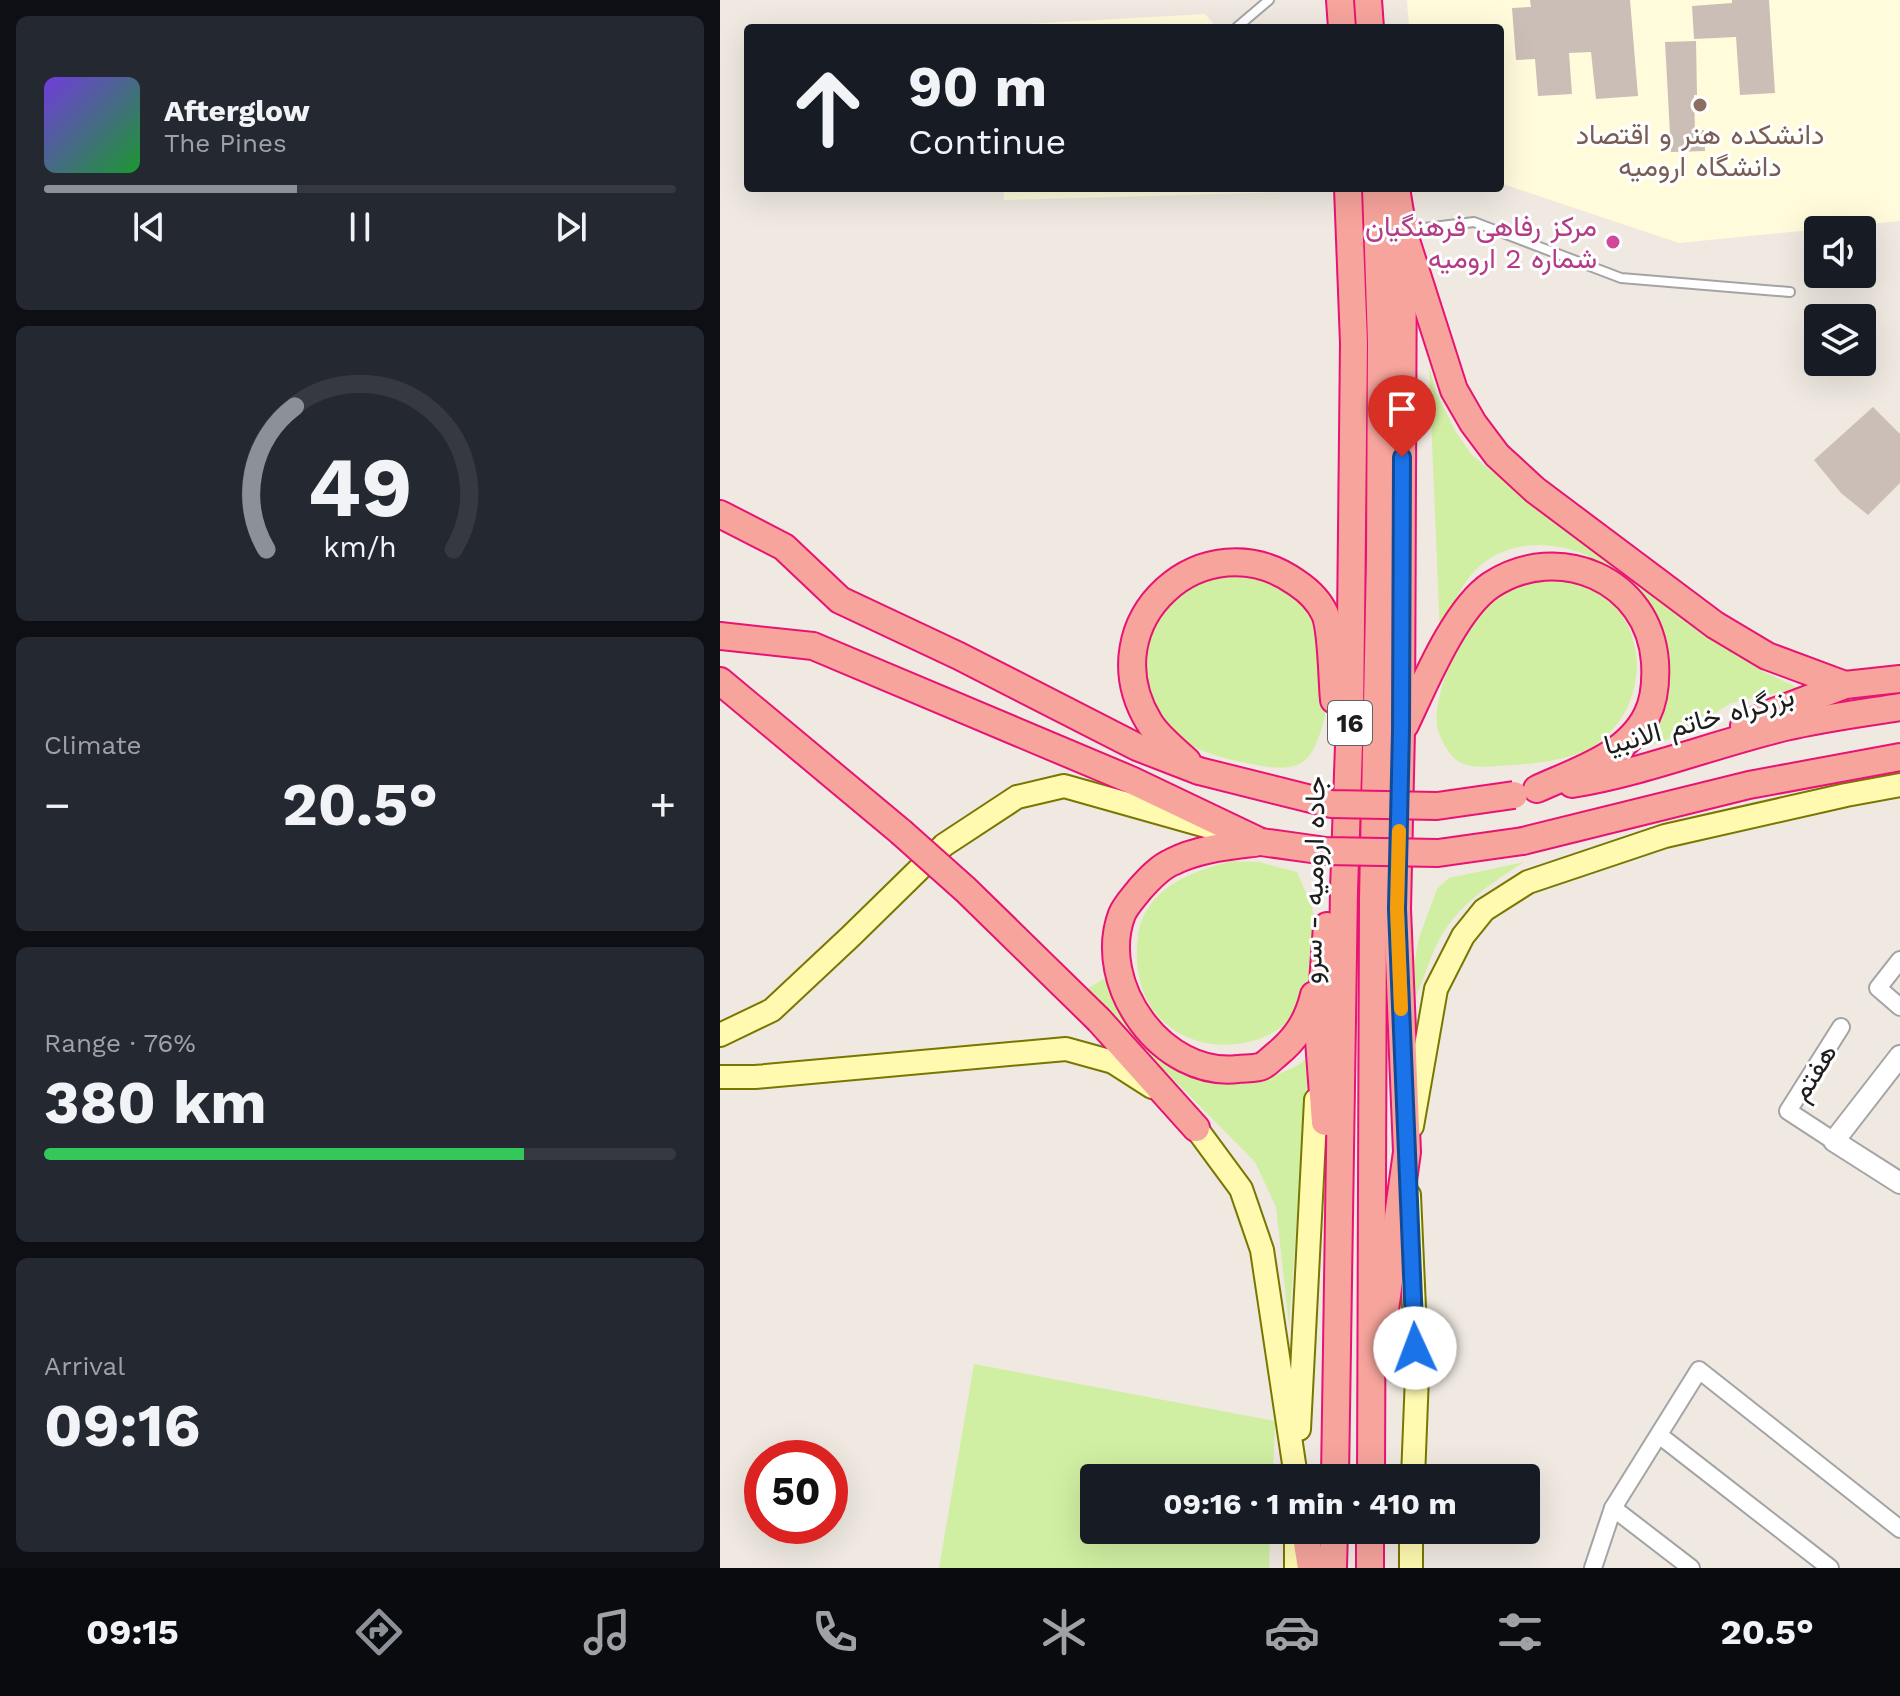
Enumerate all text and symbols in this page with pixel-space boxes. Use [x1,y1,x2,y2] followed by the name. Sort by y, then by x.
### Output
[908,54,1047,120] text: 90 m
[776,56,880,160] icon: ahead
[164,93,310,128] text: Afterglow
[1691,96,1709,114] marker: دانشکده هنر و اقتصاد دانشگاه ارومیه
[1576,118,1824,184] place label: دانشکده هنر و اقتصاد دانشگاه ارومیه
[908,121,1066,163] text: Continue
[164,128,287,158] text: The Pines
[127,205,171,249] icon: previous
[338,205,382,249] icon: pause
[549,205,593,249] icon: next
[1365,210,1597,276] place label: مرکز رفاهی فرهنگیان شماره 2 ارومیه
[1804,216,1876,376] map controls
[1804,216,1876,288] button: sound
[1604,233,1622,251] marker: مرکز رفاهی فرهنگیان شماره 2 ارومیه
[1804,304,1876,376] button: layers
[1368,375,1436,457] pin
[1380,387,1424,431] icon: arrive
[308,438,412,535] text: 49
[323,530,397,564] text: km/h
[1600,679,1798,764] street label: بزرگراه خاتم الانبیا
[1328,701,1372,745] road number: 16
[44,730,142,760] text: Climate
[282,769,438,840] text: 20.5°
[1295,776,1333,984] street label: جاده ارومیه - سرو
[44,779,71,831] text: −
[649,779,676,831] text: +
[44,1028,196,1058] text: Range · 76%
[1783,1038,1845,1108] street label: هفتم
[44,1067,267,1138] text: 380 km
[1373,1306,1457,1390] position arrow
[44,1351,125,1381] text: Arrival
[44,1390,201,1461] text: 09:16
[744,1440,848,1544] speed limit sign: 50
[1163,1486,1457,1521] text: 09:16 · 1 min · 410 m
[351,1604,407,1660] icon: directions
[579,1604,635,1660] icon: music
[807,1604,863,1660] icon: phone
[1036,1604,1092,1660] icon: climate
[1264,1604,1320,1660] icon: car
[1492,1604,1548,1660] icon: filters
[86,1611,179,1653] text: 09:15
[1720,1611,1814,1653] text: 20.5°

